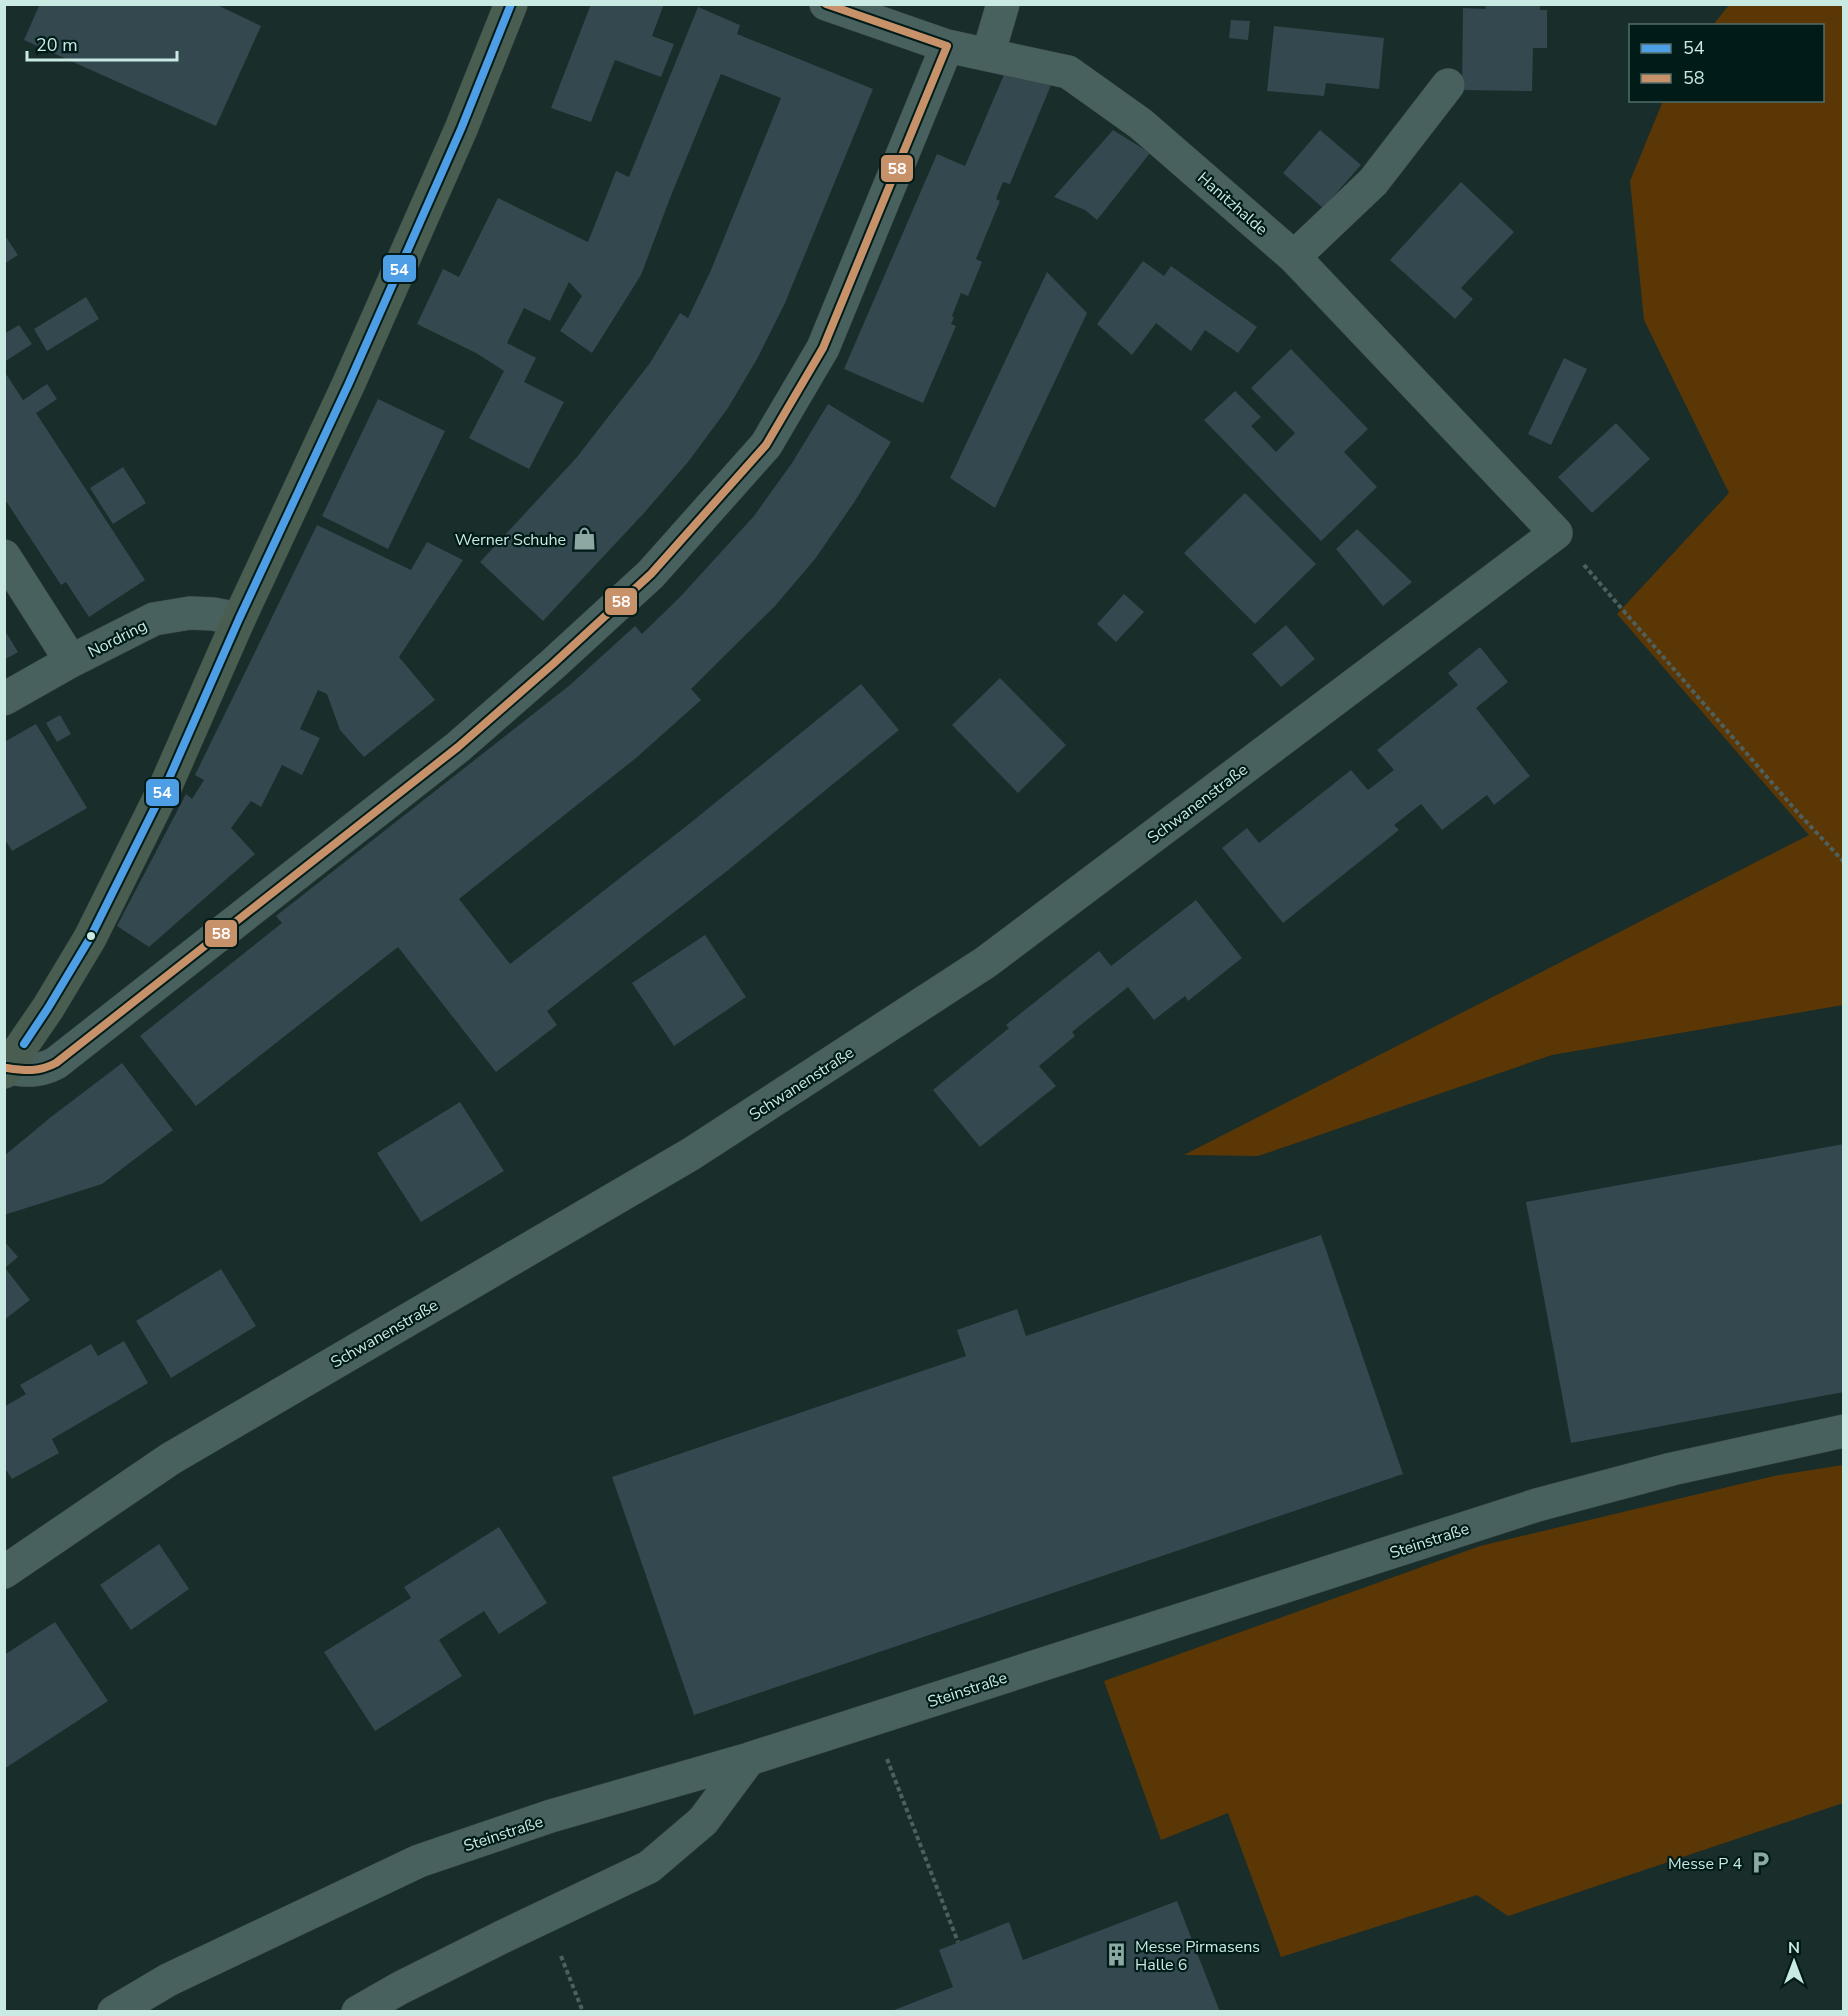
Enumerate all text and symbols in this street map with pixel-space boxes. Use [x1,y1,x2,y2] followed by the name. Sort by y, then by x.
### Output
[27,24,177,62] scale bar
[1629,24,1824,102] legend
[36,33,78,57] text: 20 m
[1683,36,1705,60] text: 54
[1683,66,1705,90] text: 58
[880,154,914,183] line badge: 58
[887,158,907,180] text: 58
[1192,167,1272,240] street label: Hanitzhalde
[382,254,417,283] line badge: 54
[389,259,409,281] text: 54
[571,526,597,552] shop icon: Werner Schuhe
[455,529,566,551] place label: Werner Schuhe
[604,587,638,616] line badge: 58
[611,591,631,613] text: 58
[84,615,151,663] street label: Nordring
[1143,759,1252,849] street label: Schwanenstraße
[145,778,180,807] line badge: 54
[152,782,172,804] text: 54
[204,919,238,948] line badge: 58
[211,923,231,945] text: 58
[85,930,97,942] unlabelled marker
[745,1042,858,1126] street label: Schwanenstraße
[327,1294,442,1373] street label: Schwanenstraße
[1387,1518,1472,1564] street label: Steinstraße
[925,1667,1010,1713] street label: Steinstraße
[461,1811,546,1857] street label: Steinstraße
[1747,1850,1773,1876] parking icon: Messe P 4
[1668,1853,1742,1875] place label: Messe P 4
[1764,1932,1824,1992] north arrow
[1135,1936,1260,1976] place label: Messe Pirmasens Halle 6
[1788,1937,1800,1959] text: N
[1104,1942,1130,1968] building icon: Messe Pirmasens Halle 6

